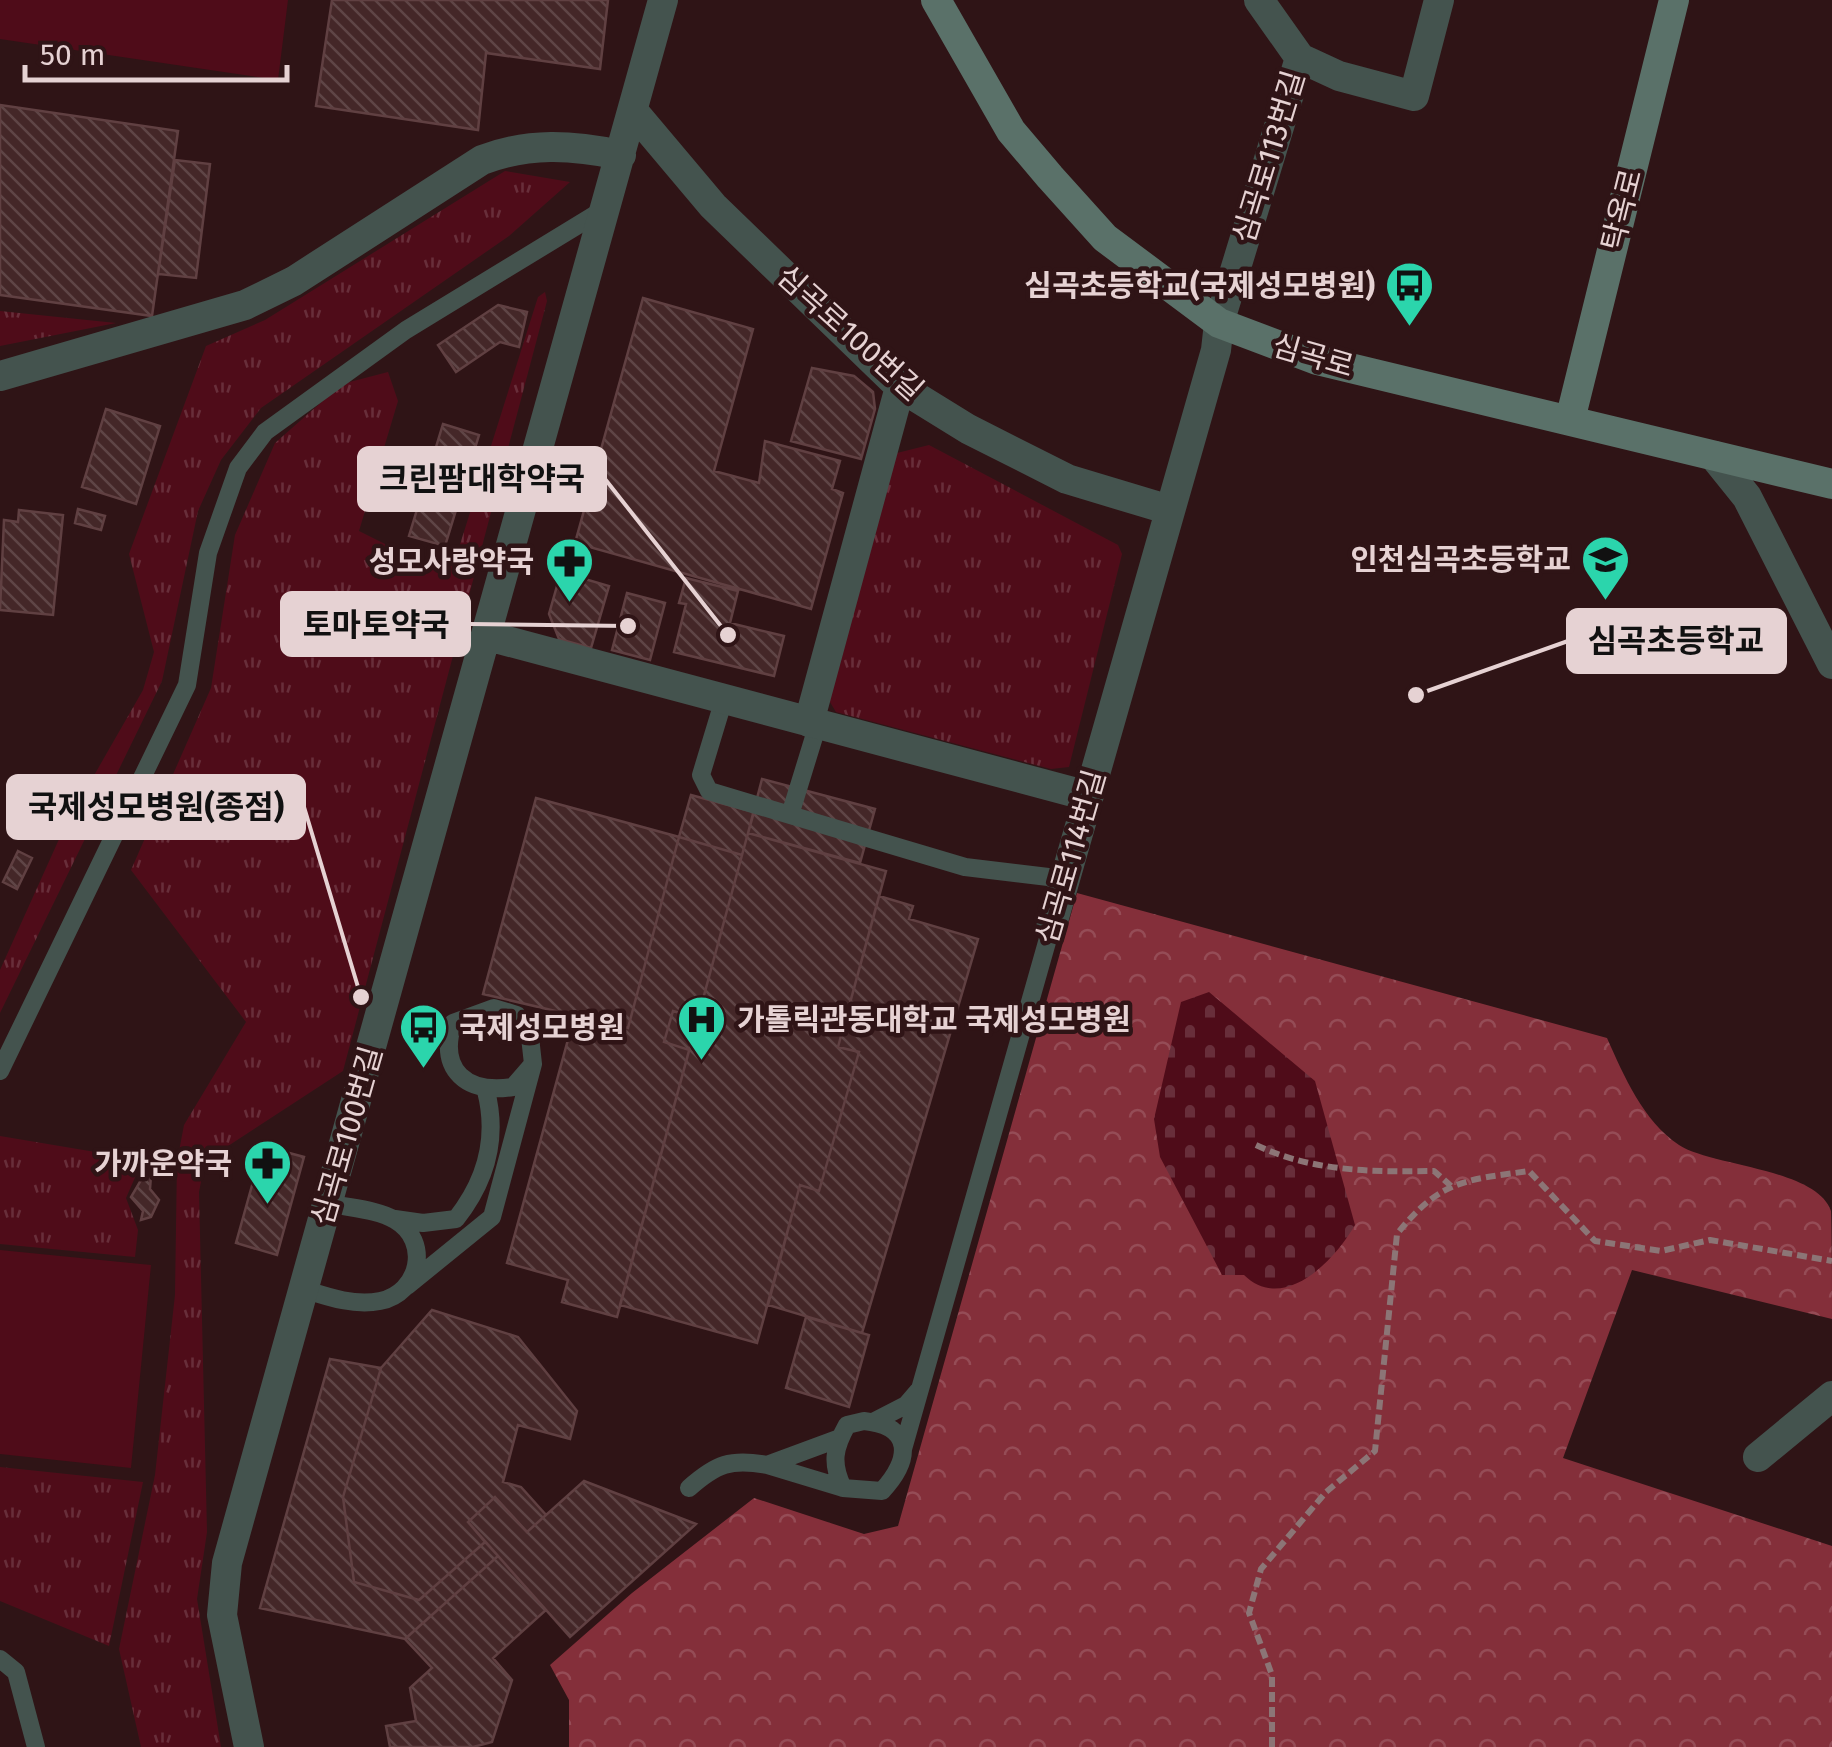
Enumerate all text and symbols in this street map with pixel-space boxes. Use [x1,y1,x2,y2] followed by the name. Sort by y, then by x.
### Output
[25,20,288,82] scale bar
[40,37,105,73] text: 50 m
[1226,66,1312,248] street label: 심곡로113번길
[1595,165,1649,255] street label: 탁옥로
[769,258,931,408] street label: 심곡로100번길
[1384,260,1436,328] bus stop icon: 심곡초등학교(국제성모병원)
[1024,268,1375,304] place label: 심곡초등학교(국제성모병원)
[1268,327,1358,385] street label: 심곡로
[359,448,605,510] callout: 크린팜대학약국
[379,460,585,498] text: 크린팜대학약국
[1580,534,1632,602] school or university icon: 인천심곡초등학교
[543,536,595,604] pharmacy icon: 성모사랑약국
[1350,542,1571,578] place label: 인천심곡초등학교
[368,544,534,580] place label: 성모사랑약국
[282,593,469,655] callout: 토마토약국
[302,606,450,644] text: 토마토약국
[1568,610,1785,672] callout: 심곡초등학교
[1588,622,1764,660] text: 심곡초등학교
[1029,766,1113,948] street label: 심곡로114번길
[8,776,304,838] callout: 국제성모병원(종점)
[28,788,284,826] text: 국제성모병원(종점)
[676,994,728,1062] hospital icon: 가톨릭관동대학교 국제성모병원
[398,1002,450,1070] bus stop icon: 국제성모병원
[737,1002,1131,1038] place label: 가톨릭관동대학교 국제성모병원
[459,1010,625,1046] place label: 국제성모병원
[304,1042,390,1230] street label: 심곡로100번길
[241,1138,293,1206] pharmacy icon: 가까운약국
[94,1146,232,1182] place label: 가까운약국

